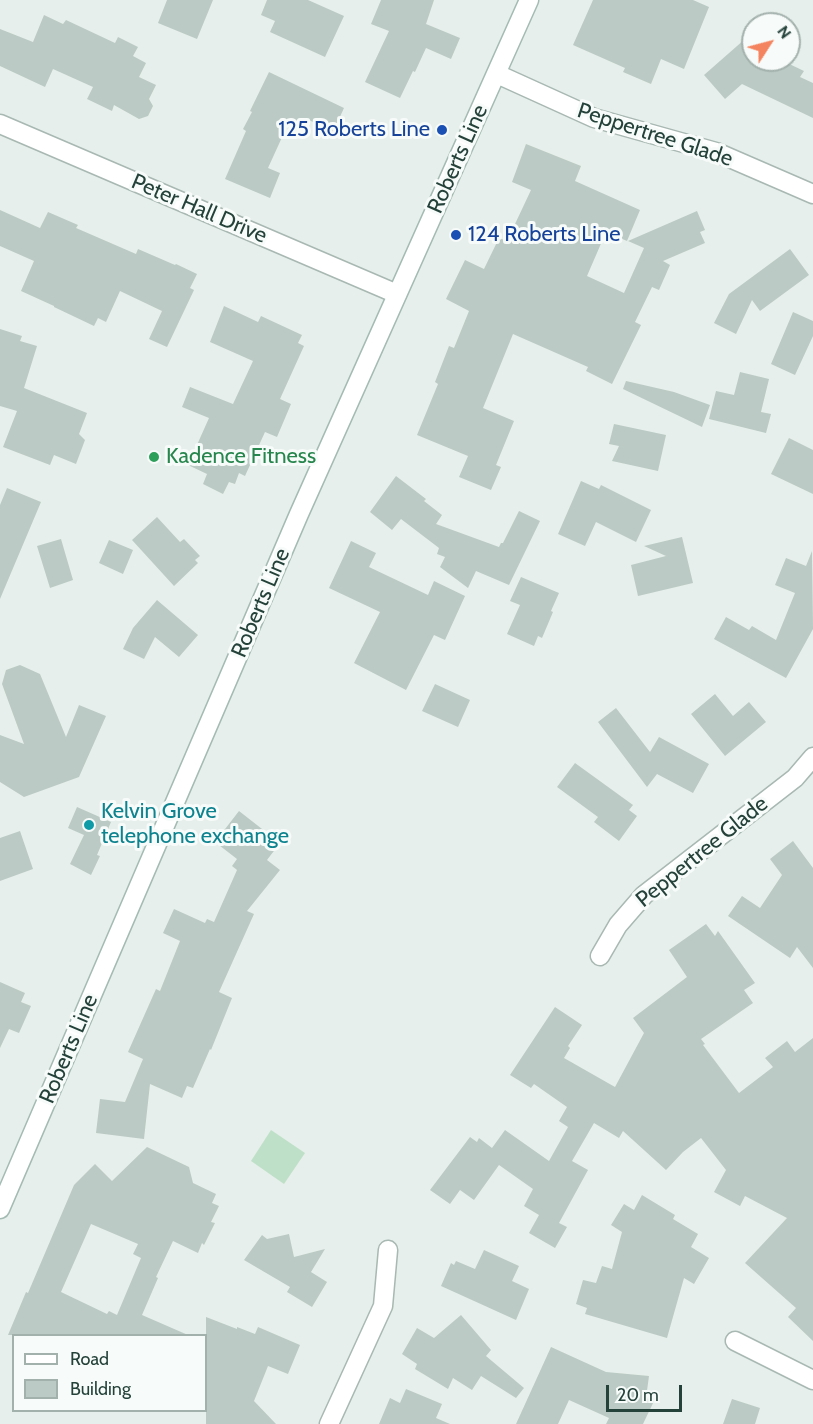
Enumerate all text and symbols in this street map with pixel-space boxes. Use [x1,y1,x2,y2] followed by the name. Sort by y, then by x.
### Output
[741,12,801,72] north arrow
[773,22,795,42] text: N
[574,97,736,173] street label: Peppertree Glade
[422,101,494,217] street label: Roberts Line
[278,117,430,143] place label: 125 Roberts Line
[435,123,449,137] marker: 125 Roberts Line
[127,169,271,249] street label: Peter Hall Drive
[468,222,620,248] place label: 124 Roberts Line
[449,228,463,242] marker: 124 Roberts Line
[166,444,316,470] place label: Kadence Fitness
[147,450,161,464] marker: Kadence Fitness
[226,544,296,662] street label: Roberts Line
[631,791,773,913] street label: Peppertree Glade
[101,799,289,850] place label: Kelvin Grove telephone exchange
[82,818,96,832] marker: Kelvin Grove telephone exchange
[34,990,104,1108] street label: Roberts Line
[12,1334,207,1412] legend
[70,1348,109,1370] text: Road
[609,1373,686,1411] scale bar
[70,1378,131,1400] text: Building
[617,1384,659,1406] text: 20 m

